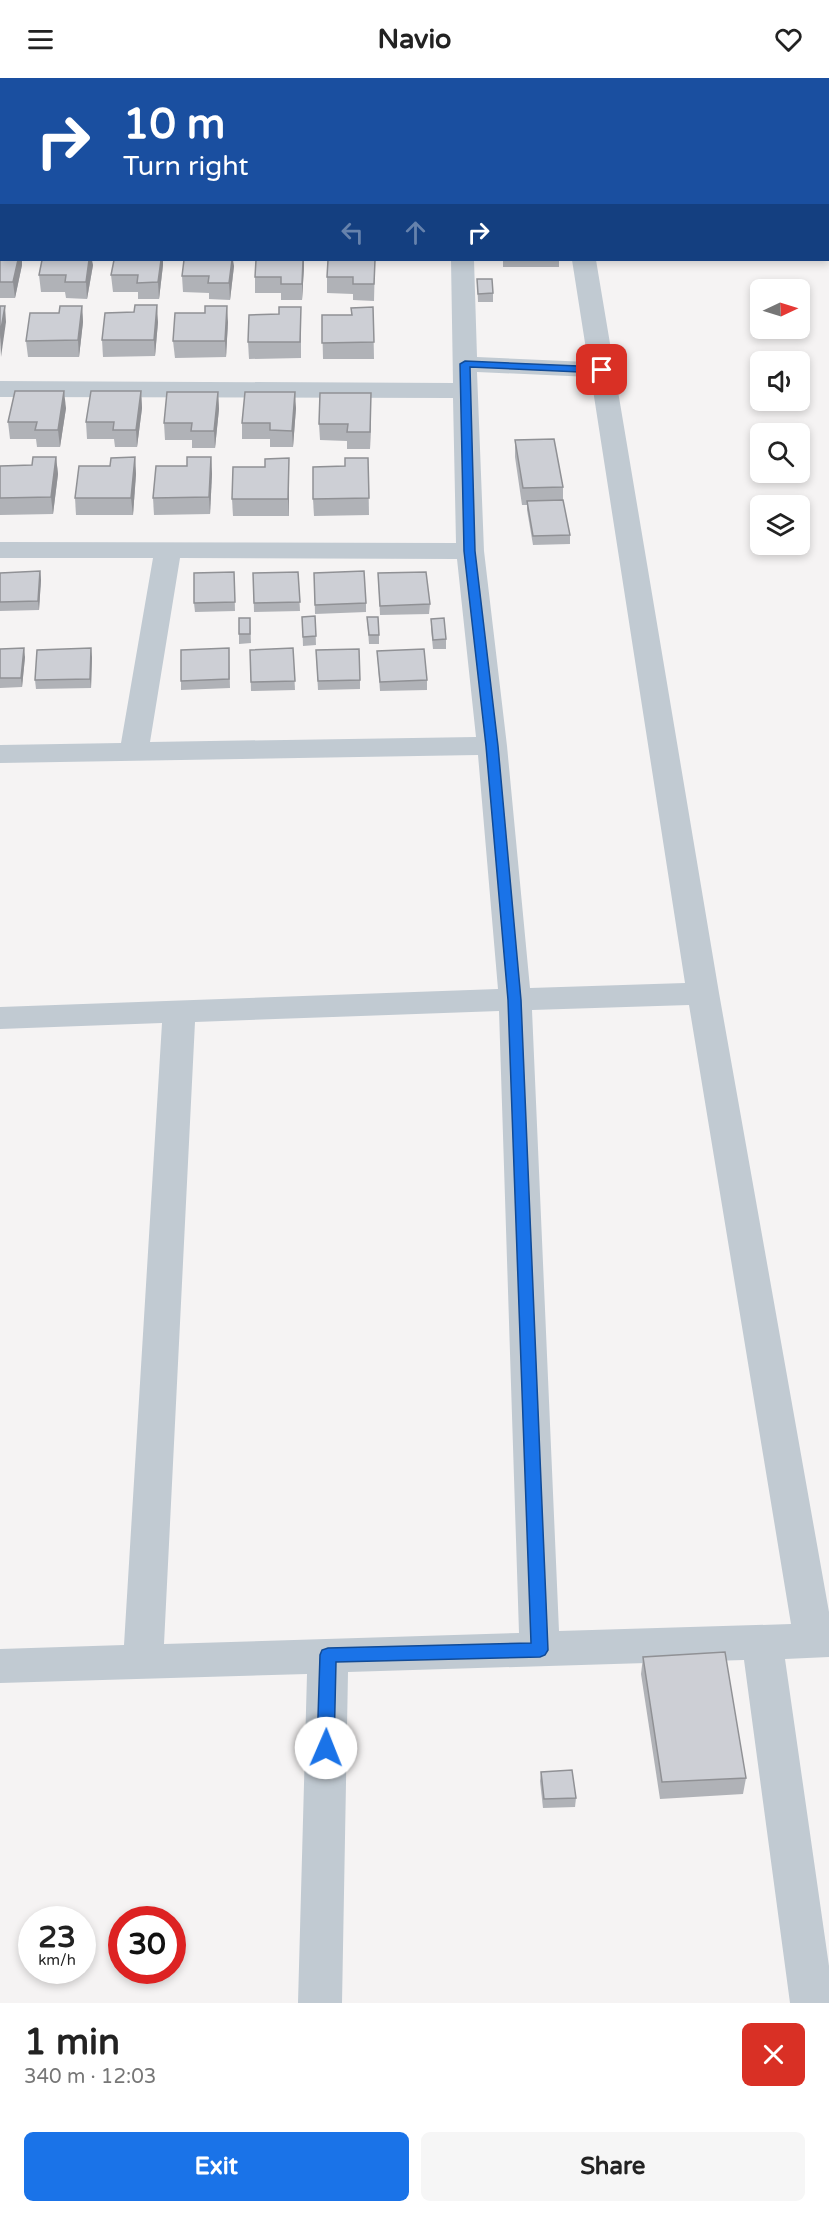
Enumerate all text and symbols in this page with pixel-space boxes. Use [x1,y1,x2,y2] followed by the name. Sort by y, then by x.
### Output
[24,23,57,56] icon: menu
[377,23,452,56] text: Navio
[772,23,805,56] icon: heart
[123,99,225,150] text: 10 m
[24,102,102,180] icon: right
[123,150,249,183] text: Turn right
[336,216,369,249] icon: left
[399,216,432,249] icon: ahead
[462,216,495,249] icon: right
[750,279,810,339] north arrow
[750,279,810,555] map controls
[576,344,627,395] pin
[750,351,810,411] button: sound
[585,353,618,386] icon: arrive
[750,423,810,483] button: search
[750,495,810,555] button: layers
[294,1716,358,1780] position arrow
[108,1906,186,1984] speed limit sign: 30
[38,1919,76,1956] text: 23
[38,1951,76,1969] text: km/h
[24,2021,120,2064] text: 1 min
[742,2023,805,2086] button: close
[24,2065,156,2089] text: 340 m · 12:03
[24,2132,409,2201] button: Exit
[421,2132,805,2201] button: Share

